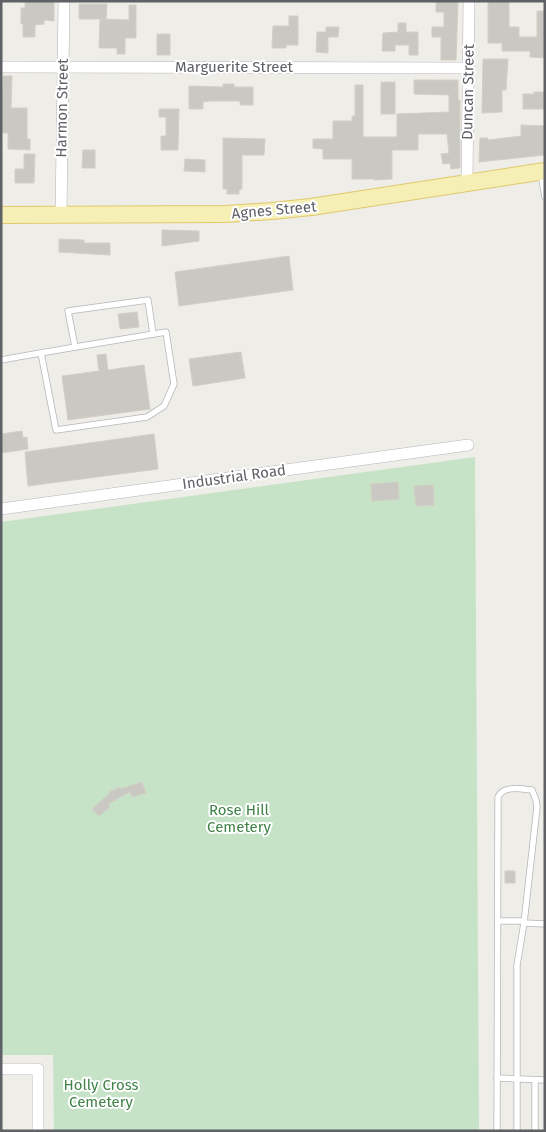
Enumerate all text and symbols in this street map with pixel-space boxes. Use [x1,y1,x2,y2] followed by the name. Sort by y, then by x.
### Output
[458,43,478,140] street label: Duncan Street
[52,58,72,158] street label: Harmon Street
[175,58,294,76] street label: Marguerite Street
[231,197,318,223] street label: Agnes Street
[181,461,287,493] street label: Industrial Road
[207,801,272,836] park label: Rose Hill Cemetery
[63,1076,139,1111] park label: Holly Cross Cemetery

